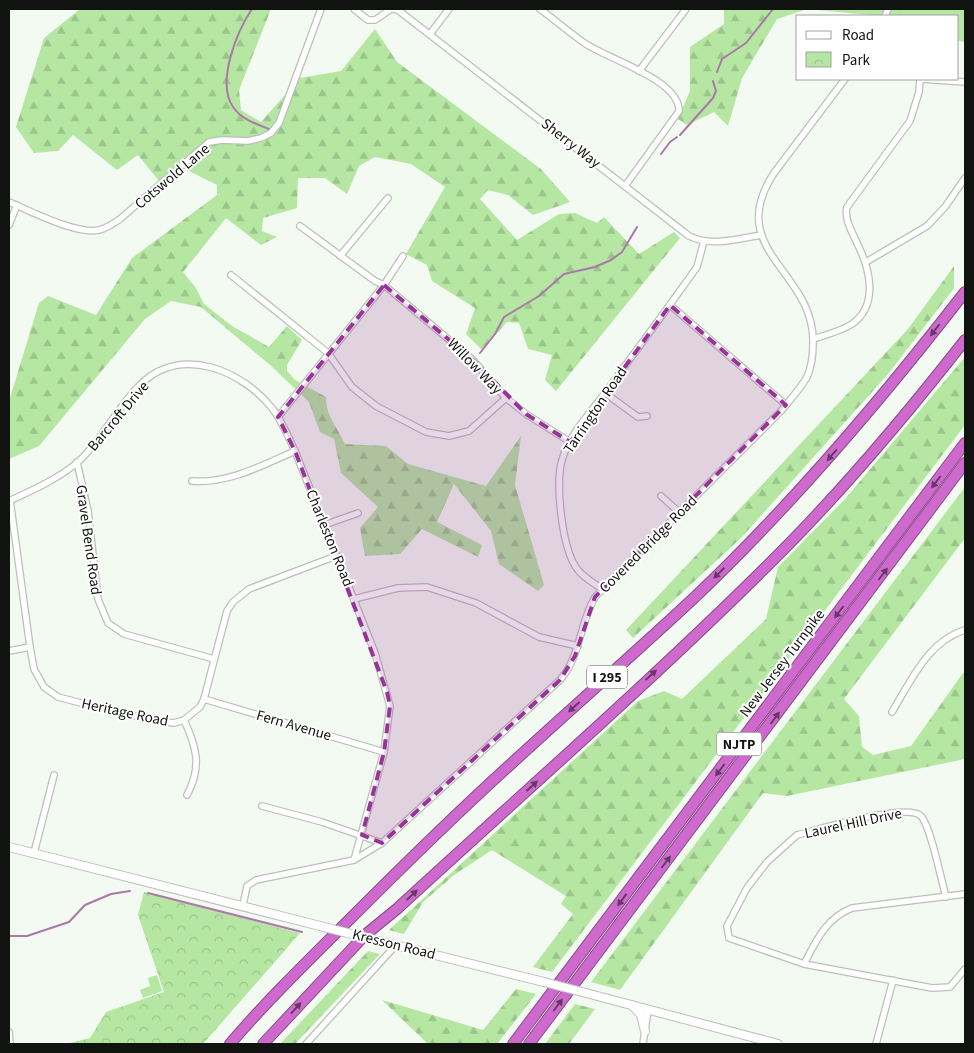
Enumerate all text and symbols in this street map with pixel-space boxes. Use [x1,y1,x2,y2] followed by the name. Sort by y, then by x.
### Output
[796,15,959,80] legend
[842,25,874,46] text: Road
[842,50,871,71] text: Park
[536,113,605,173] street label: Sherry Way
[130,139,214,214] street label: Cotswold Lane
[930,324,941,337] one-way arrow
[442,333,507,399] street label: Willow Way
[559,363,632,458] street label: Tarrington Road
[83,377,154,456] street label: Barcroft Drive
[826,449,837,462] one-way arrow
[931,475,941,489] one-way arrow
[70,484,107,596] street label: Gravel Bend Road
[300,486,359,590] street label: Charleston Road
[595,491,702,598] street label: Covered Bridge Road
[714,567,726,579] one-way arrow
[877,568,888,581] one-way arrow
[735,605,830,722] street label: New Jersey Turnpike
[834,605,844,619] one-way arrow
[587,666,627,689] road number: I 295
[645,670,658,681] one-way arrow
[79,693,170,732] street label: Heritage Road
[569,701,581,713] one-way arrow
[254,705,334,746] street label: Fern Avenue
[769,712,780,725] one-way arrow
[716,732,762,756] road number: NJTP
[714,763,725,776] one-way arrow
[525,780,538,791] one-way arrow
[803,803,904,844] street label: Laurel Hill Drive
[661,856,672,869] one-way arrow
[406,889,418,901] one-way arrow
[617,893,627,907] one-way arrow
[350,924,438,965] street label: Kresson Road
[553,998,563,1012] one-way arrow
[290,1003,302,1015] one-way arrow

